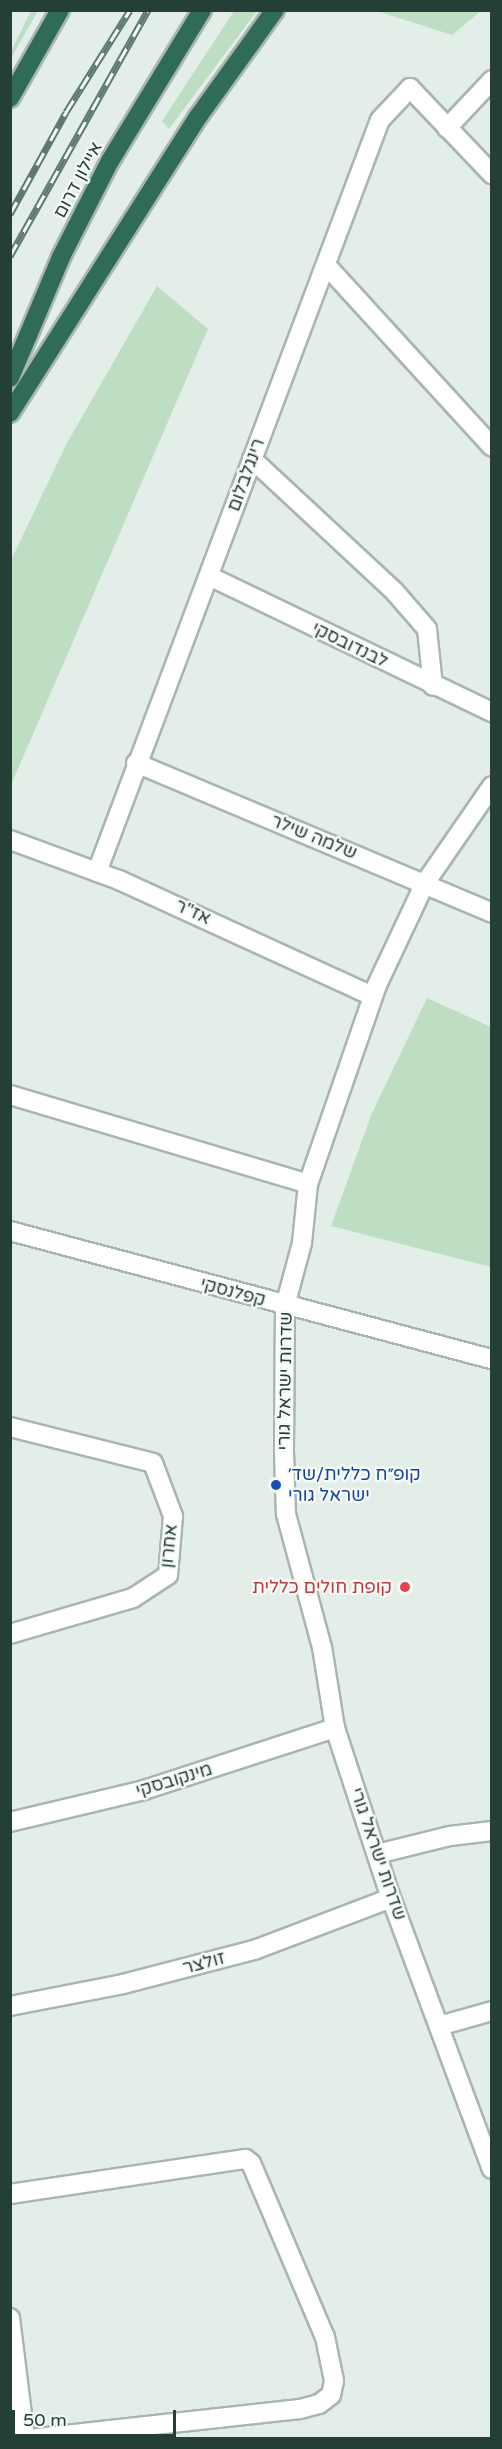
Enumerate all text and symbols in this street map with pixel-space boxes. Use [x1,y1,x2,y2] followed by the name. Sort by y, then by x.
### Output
[49,138,107,222] street label: איילון דרום
[223,436,269,514] street label: רינגלבלום
[309,617,391,673] street label: לבנדובסקי
[268,810,360,864] street label: שלמה שילר
[172,895,214,929] street label: אז"ר
[198,1273,268,1311] street label: קפלנסקי
[273,1311,297,1451] street label: שדרות ישראל גורי
[288,1464,421,1506] place label: קופ״ח כללית/שד׳ ישראל גורי
[269,1478,283,1492] marker: קופ״ח כללית/שד׳ ישראל גורי
[156,1523,182,1569] street label: אחרון
[252,1576,392,1598] place label: קופת חולים כללית
[396,1578,414,1596] marker: קופת חולים כללית
[133,1758,215,1802] street label: מינקובסקי
[345,1785,411,1923] street label: שדרות ישראל גורי
[180,1947,228,1979] street label: זולצר
[15,2398,178,2436] scale bar
[23,2409,67,2431] text: 50 m

